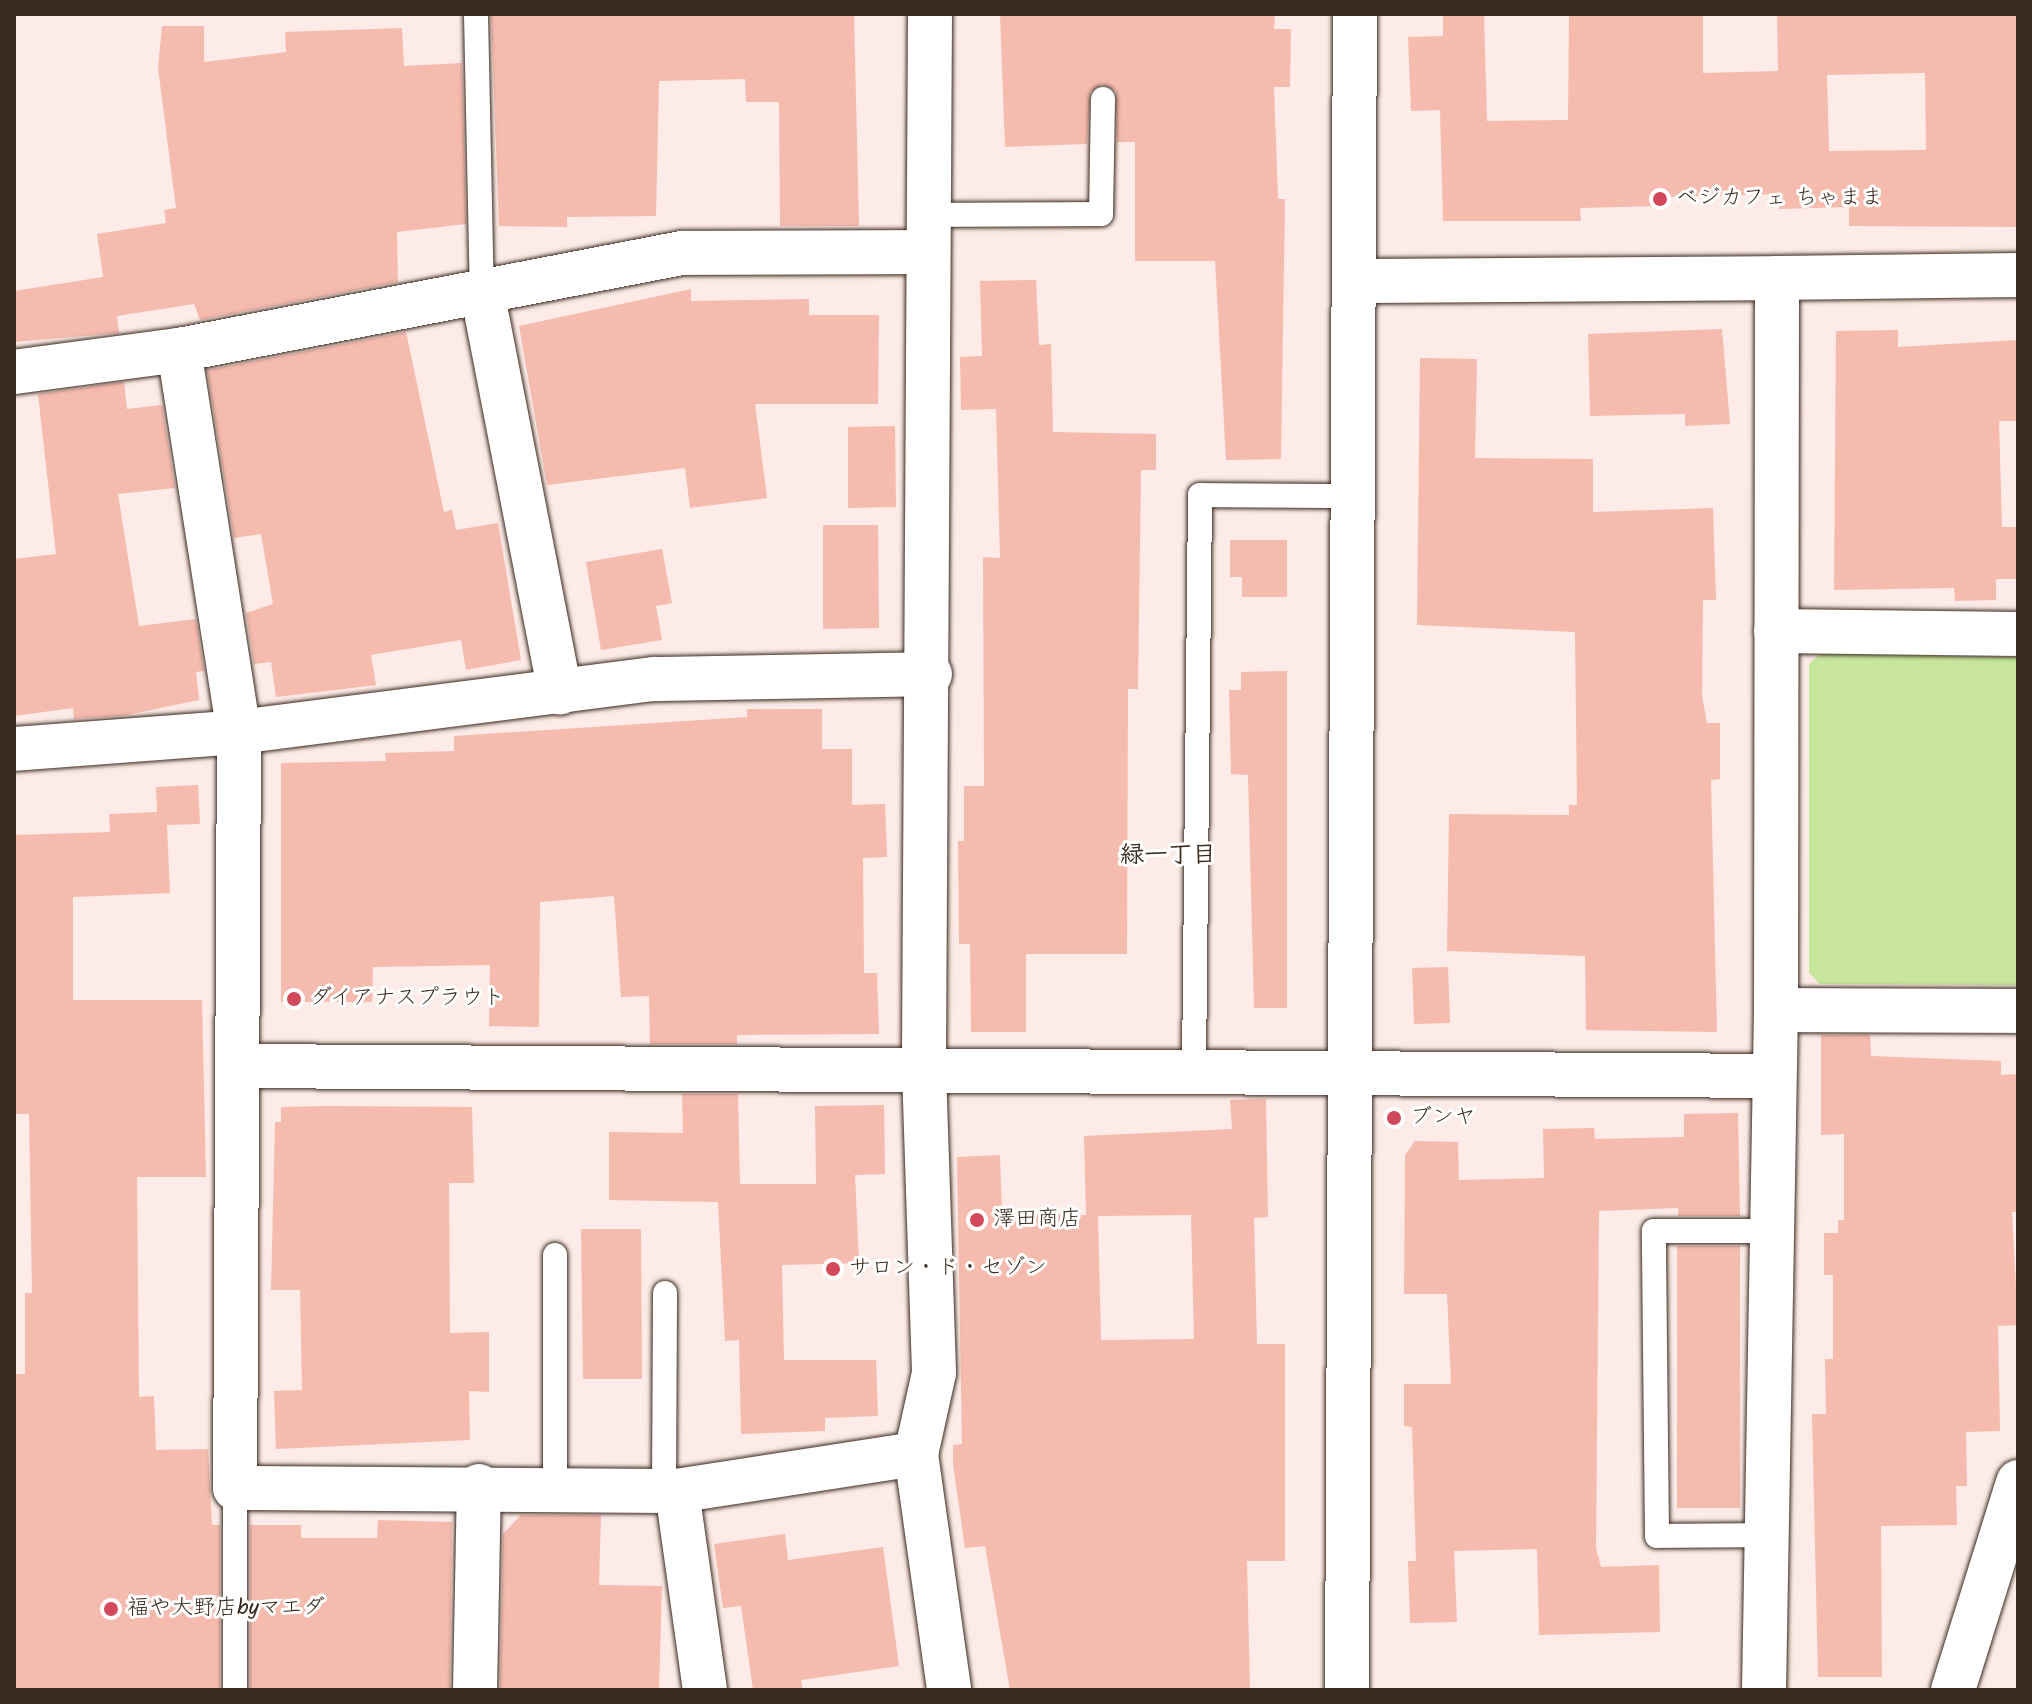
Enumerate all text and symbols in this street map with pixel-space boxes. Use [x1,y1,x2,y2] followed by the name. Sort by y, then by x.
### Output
[1676,186,1883,212] place label: ベジカフェ ちゃまま
[1651,190,1669,208] marker: ベジカフェ ちゃまま
[1120,842,1216,870] district label: 緑一丁目
[310,986,508,1012] place label: ダイアナスプラウト
[285,990,303,1008] marker: ダイアナスプラウト
[1410,1105,1476,1131] place label: ブンヤ
[1385,1109,1403,1127] marker: ブンヤ
[993,1207,1081,1233] place label: 澤田商店
[968,1211,986,1229] marker: 澤田商店
[849,1256,1047,1282] place label: サロン・ド・セゾン
[824,1260,842,1278] marker: サロン・ド・セゾン
[127,1596,325,1622] place label: 福や大野店byマエダ
[102,1600,120,1618] marker: 福や大野店byマエダ

